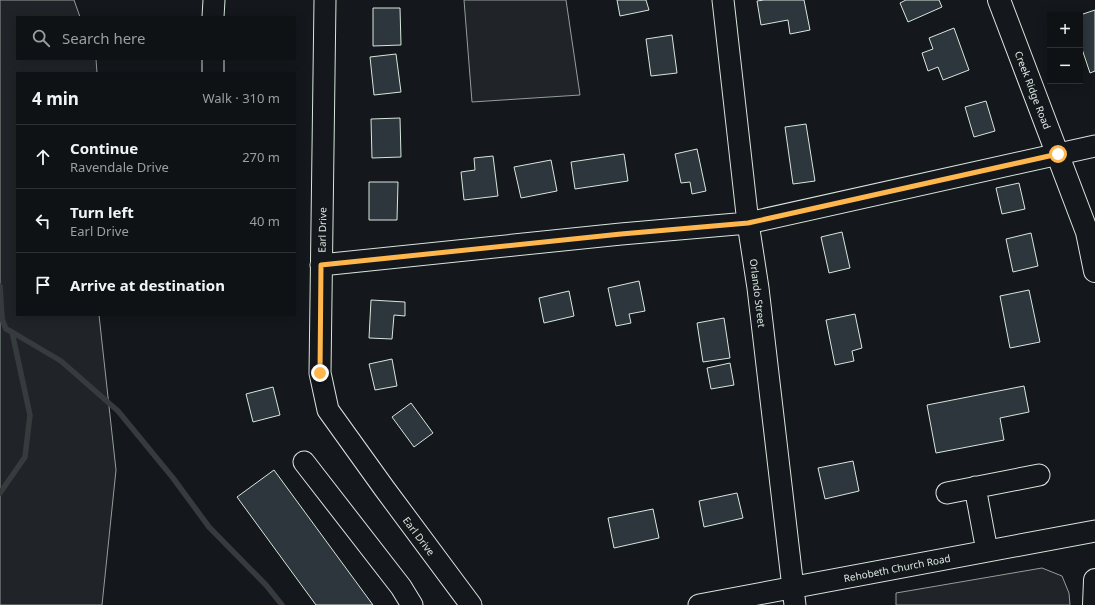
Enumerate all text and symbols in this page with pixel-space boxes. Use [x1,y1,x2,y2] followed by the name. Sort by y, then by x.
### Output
[1047,12,1083,84] map controls
[1047,12,1083,48] button: +
[16,16,296,60] search box
[30,27,52,49] icon: search
[62,28,145,48] text: Search here
[1047,48,1083,84] button: −
[1012,49,1054,131] street label: Creek Ridge Road
[32,87,79,110] text: 4 min
[202,89,280,107] text: Walk · 310 m
[70,138,138,158] text: Continue
[1049,145,1067,163] route start
[32,146,54,168] icon: ahead
[242,148,280,166] text: 270 m
[70,158,169,176] text: Ravendale Drive
[70,202,134,222] text: Turn left
[315,207,329,253] street label: Earl Drive
[32,210,54,232] icon: left
[250,212,280,230] text: 40 m
[70,222,129,240] text: Earl Drive
[747,258,769,328] street label: Orlando Street
[32,274,54,296] icon: arrive
[70,275,225,295] text: Arrive at destination
[311,364,329,382] route end
[400,514,438,559] street label: Earl Drive
[842,551,952,585] street label: Rehobeth Church Road

